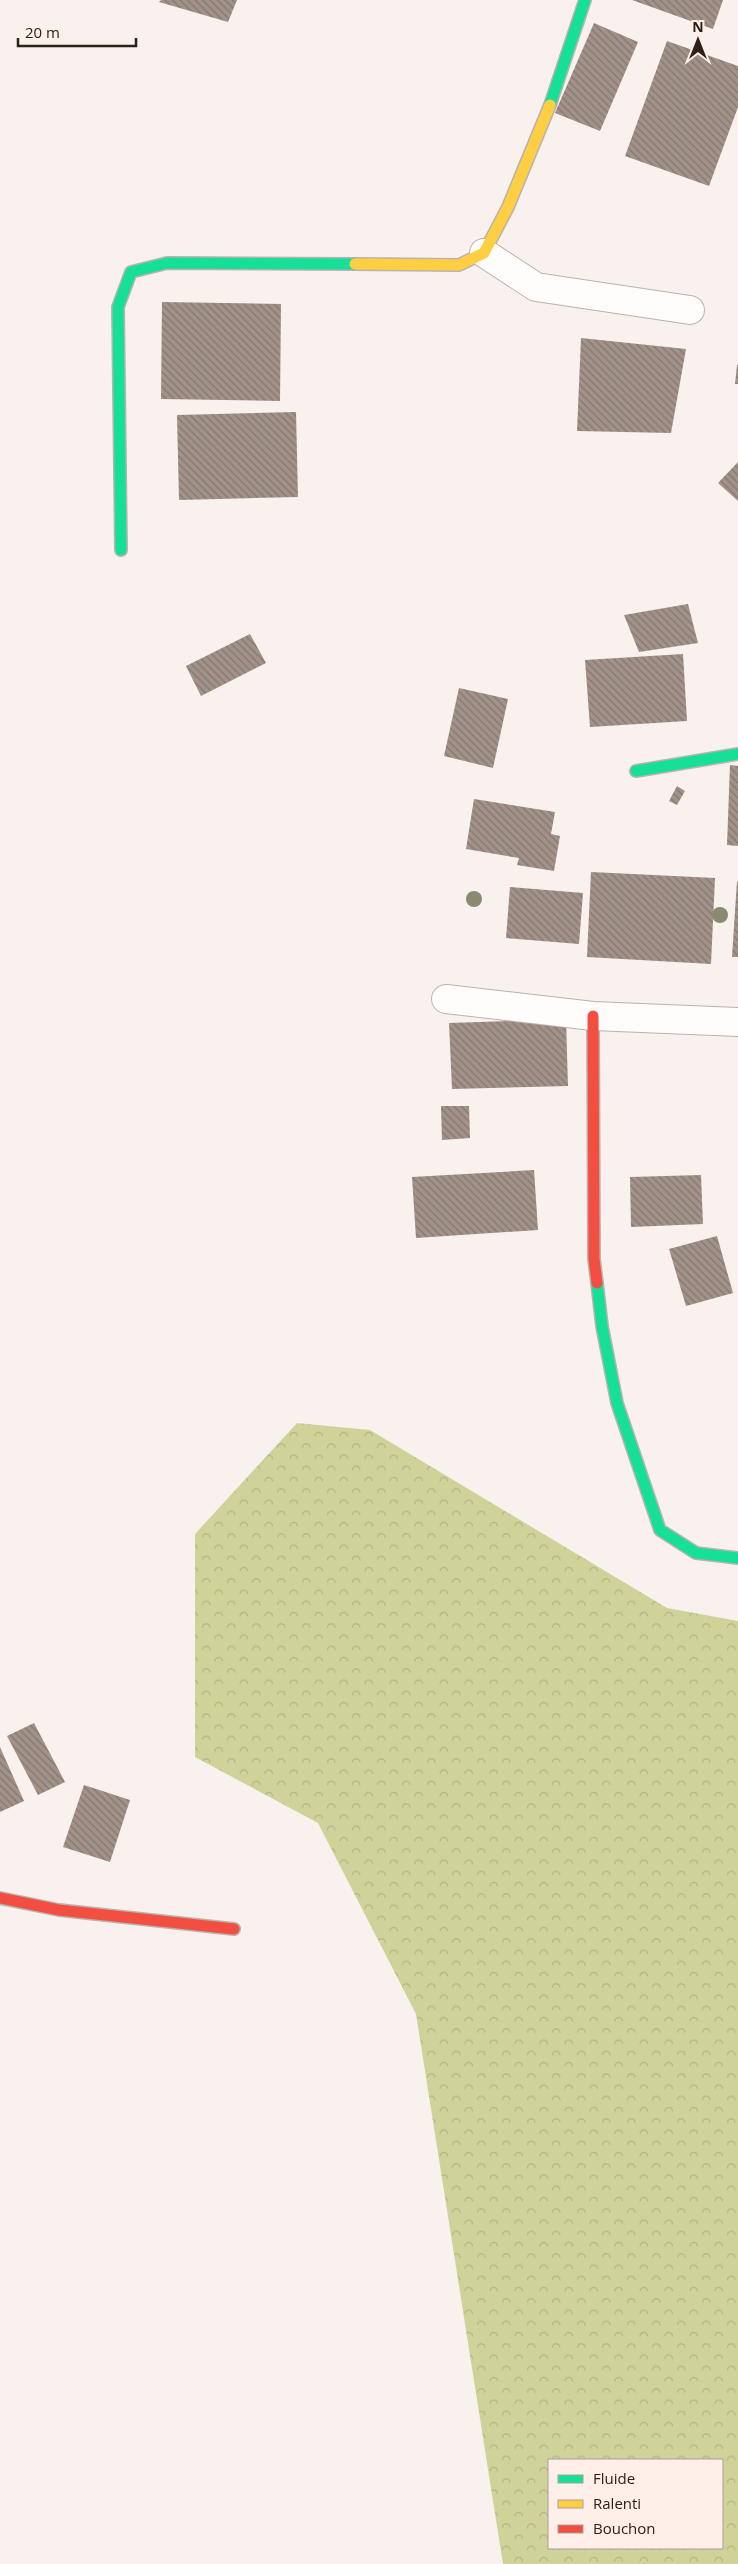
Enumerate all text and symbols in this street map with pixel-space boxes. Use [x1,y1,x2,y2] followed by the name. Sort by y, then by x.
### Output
[18,15,135,47] scale bar
[673,15,723,65] north arrow
[692,17,704,36] text: N
[25,22,60,42] text: 20 m
[548,2459,723,2549] legend
[593,2468,635,2488] text: Fluide
[593,2493,641,2513] text: Ralenti
[593,2518,656,2538] text: Bouchon

